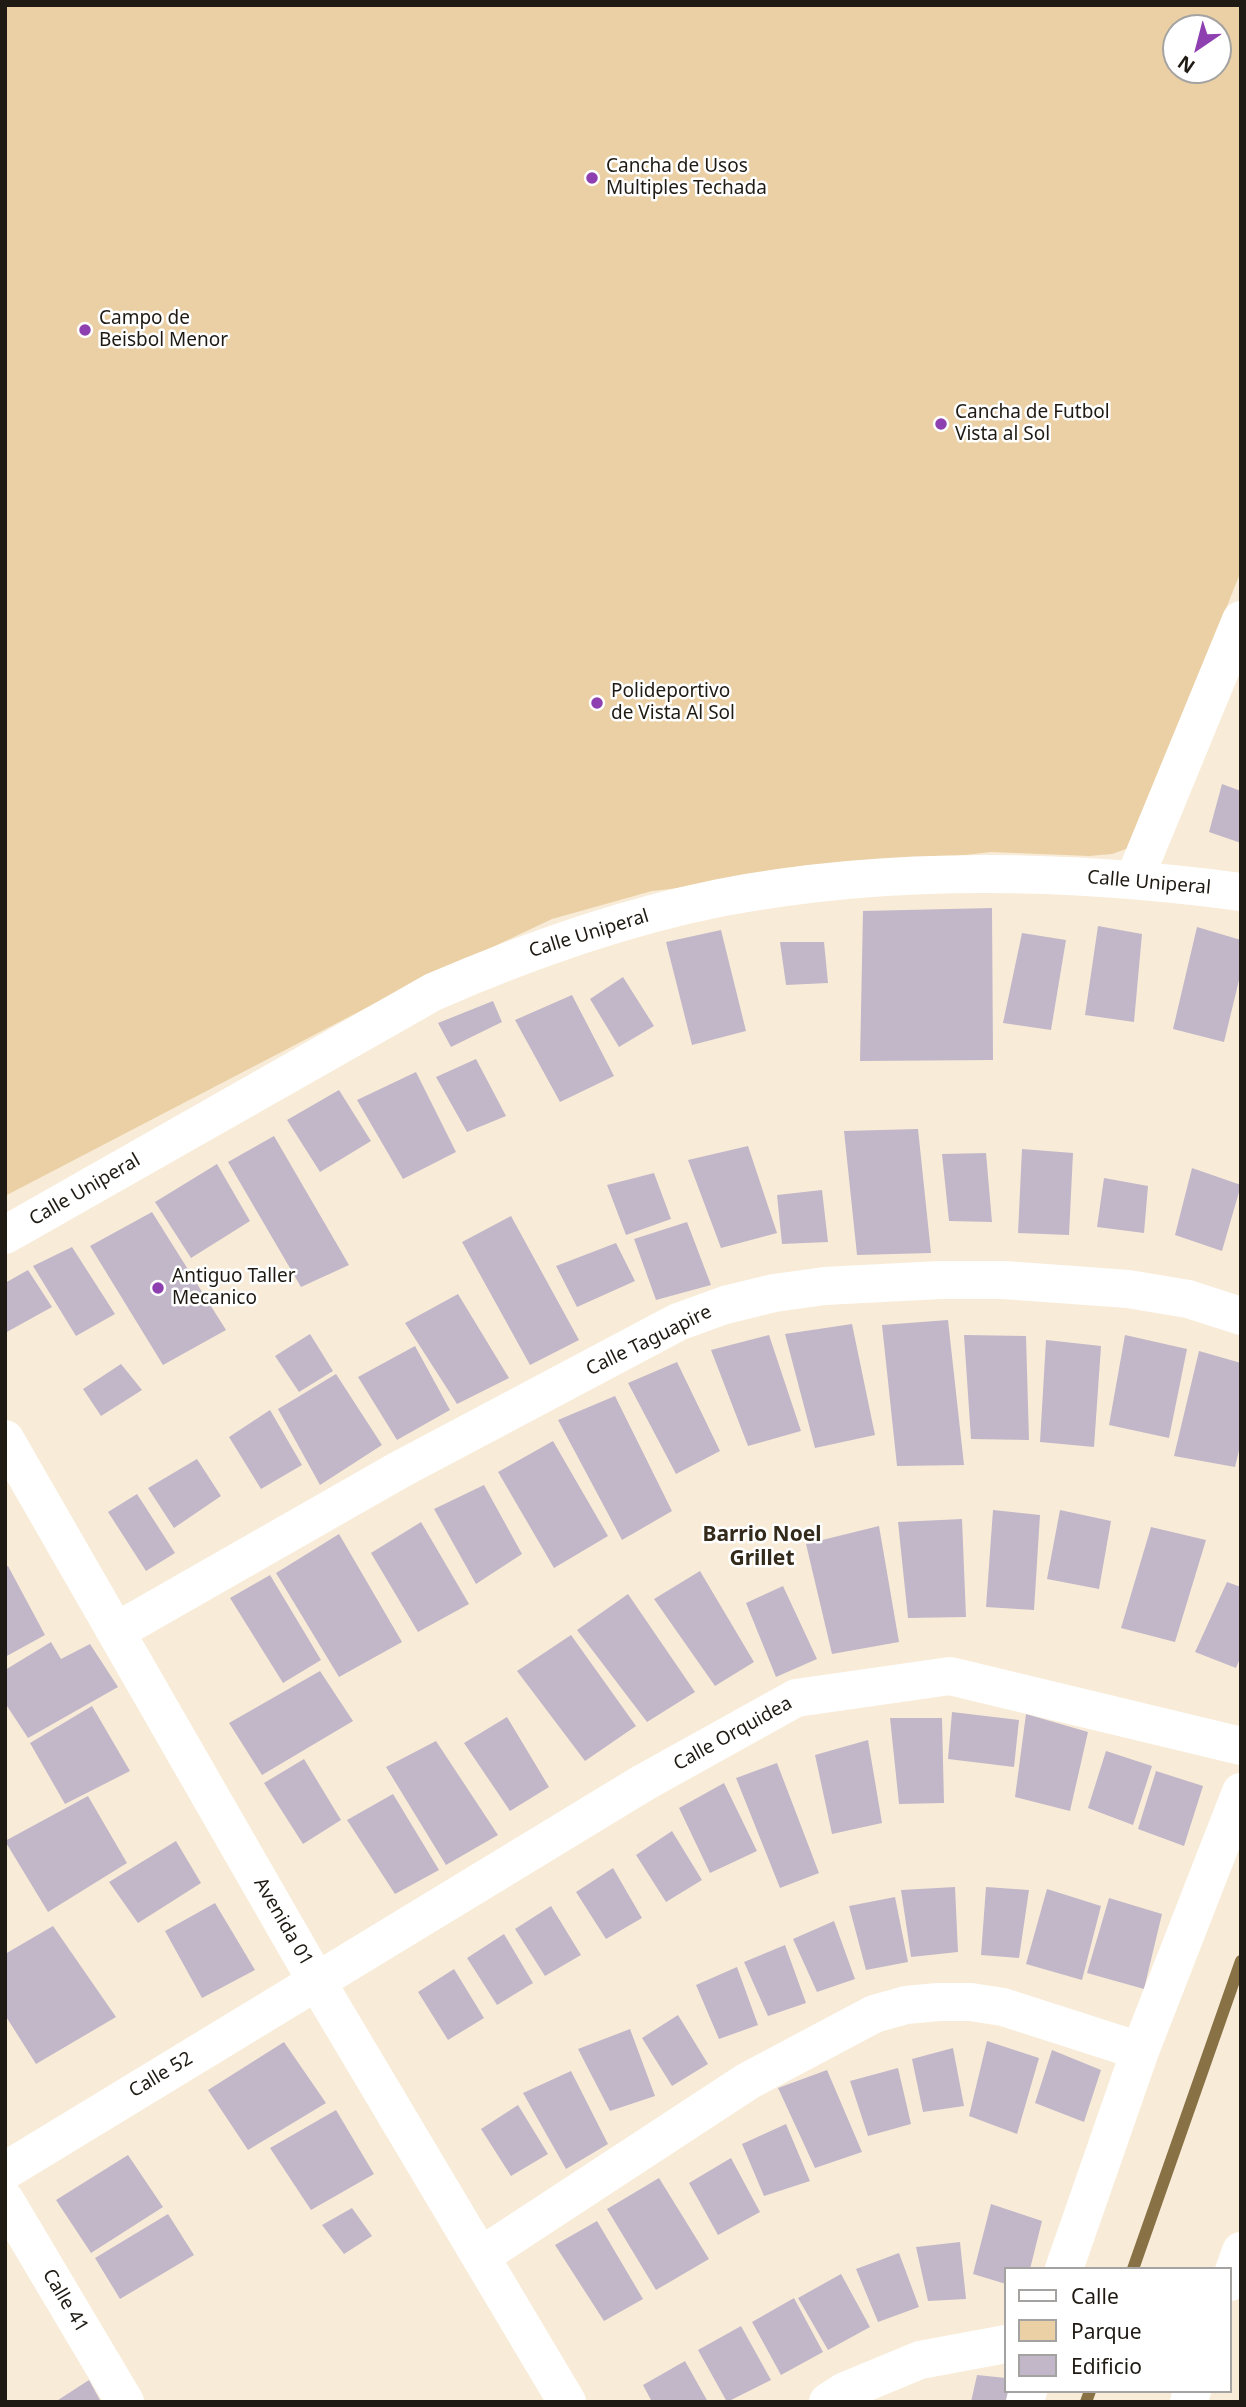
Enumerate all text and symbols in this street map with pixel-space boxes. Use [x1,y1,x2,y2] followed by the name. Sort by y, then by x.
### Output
[1162,14,1232,84] north arrow
[1172,49,1200,80] text: N
[606,156,767,200] place label: Cancha de Usos Multiples Techada
[584,170,600,186] marker: Cancha de Usos Multiples Techada
[99,308,228,352] place label: Campo de Beisbol Menor
[77,322,93,338] marker: Campo de Beisbol Menor
[955,402,1110,446] place label: Cancha de Futbol Vista al Sol
[933,416,949,432] marker: Cancha de Futbol Vista al Sol
[611,681,735,725] place label: Polideportivo de Vista Al Sol
[589,695,605,711] marker: Polideportivo de Vista Al Sol
[1086,866,1212,900] street label: Calle Uniperal
[526,905,652,963] street label: Calle Uniperal
[26,1149,144,1231] street label: Calle Uniperal
[172,1266,296,1310] place label: Antiguo Taller Mecanico
[150,1280,166,1296] marker: Antiguo Taller Mecanico
[583,1301,715,1381] street label: Calle Taguapire
[702,1522,822,1572] district label: Barrio Noel Grillet
[670,1692,796,1776] street label: Calle Orquidea
[249,1874,317,1970] street label: Avenida 01
[125,2047,197,2103] street label: Calle 52
[37,2265,93,2337] street label: Calle 41
[1004,2267,1232,2393] legend
[1071,2282,1119,2310] text: Calle
[1071,2317,1141,2345] text: Parque
[1071,2352,1142,2380] text: Edificio

